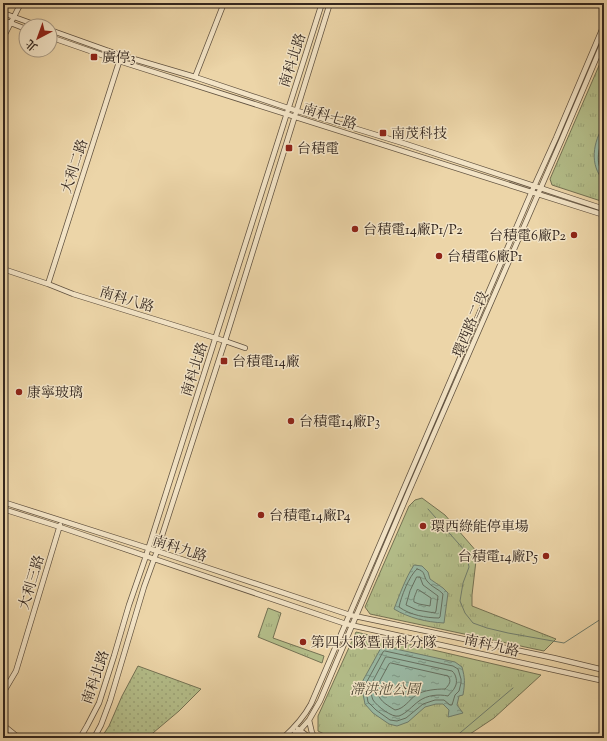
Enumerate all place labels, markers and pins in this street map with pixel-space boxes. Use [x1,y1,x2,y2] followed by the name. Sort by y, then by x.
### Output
[102,49,136,69] place label: 廣停3
[89,52,99,62] marker: 廣停3
[391,125,447,145] place label: 南茂科技
[378,128,388,138] marker: 南茂科技
[297,140,339,160] place label: 台積電
[284,143,294,153] marker: 台積電
[363,221,463,241] place label: 台積電14廠P1/P2
[350,224,360,234] marker: 台積電14廠P1/P2
[489,227,566,247] place label: 台積電6廠P2
[569,230,579,240] marker: 台積電6廠P2
[447,248,523,268] place label: 台積電6廠P1
[434,251,444,261] marker: 台積電6廠P1
[232,353,300,373] place label: 台積電14廠
[219,356,229,366] marker: 台積電14廠
[27,384,83,404] place label: 康寧玻璃
[14,387,24,397] marker: 康寧玻璃
[299,413,381,433] place label: 台積電14廠P3
[286,416,296,426] marker: 台積電14廠P3
[269,507,350,527] place label: 台積電14廠P4
[256,510,266,520] marker: 台積電14廠P4
[431,518,529,538] place label: 環西綠能停車場
[418,521,428,531] marker: 環西綠能停車場
[458,548,538,568] place label: 台積電14廠P5
[541,551,551,561] marker: 台積電14廠P5
[311,634,437,654] place label: 第四大隊暨南科分隊
[298,637,308,647] marker: 第四大隊暨南科分隊

